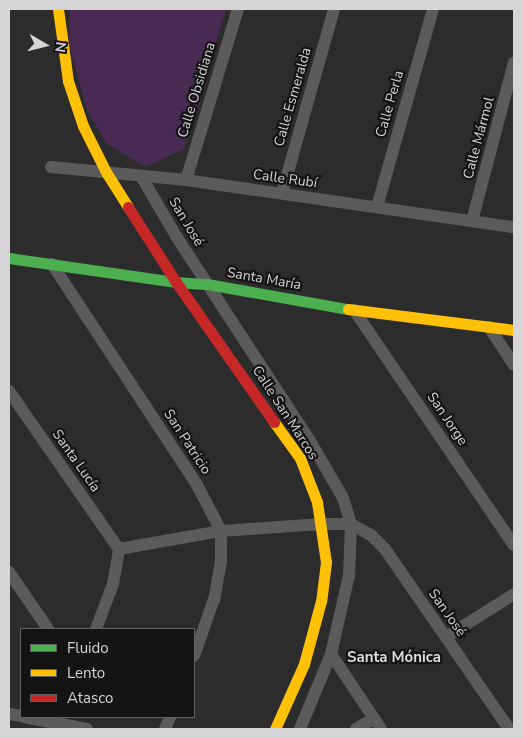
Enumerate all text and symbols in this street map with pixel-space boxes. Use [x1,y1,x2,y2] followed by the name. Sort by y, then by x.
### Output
[20,20,70,70] north arrow
[175,40,219,140] street label: Calle Obsidiana
[50,41,70,54] text: N
[271,46,315,148] street label: Calle Esmeralda
[372,69,408,139] street label: Calle Perla
[460,95,498,181] street label: Calle Mármol
[252,166,318,192] street label: Calle Rubí
[165,194,207,250] street label: San José
[226,264,302,294] street label: Santa María
[248,363,322,463] street label: Calle San Marcos
[423,389,471,449] street label: San Jorge
[160,406,214,478] street label: San Patricio
[48,427,104,495] street label: Santa Lucía
[425,586,469,640] street label: San José
[20,628,195,718] legend
[67,638,109,658] text: Fluido
[347,649,441,667] district label: Santa Mónica
[67,663,105,683] text: Lento
[67,688,113,708] text: Atasco

